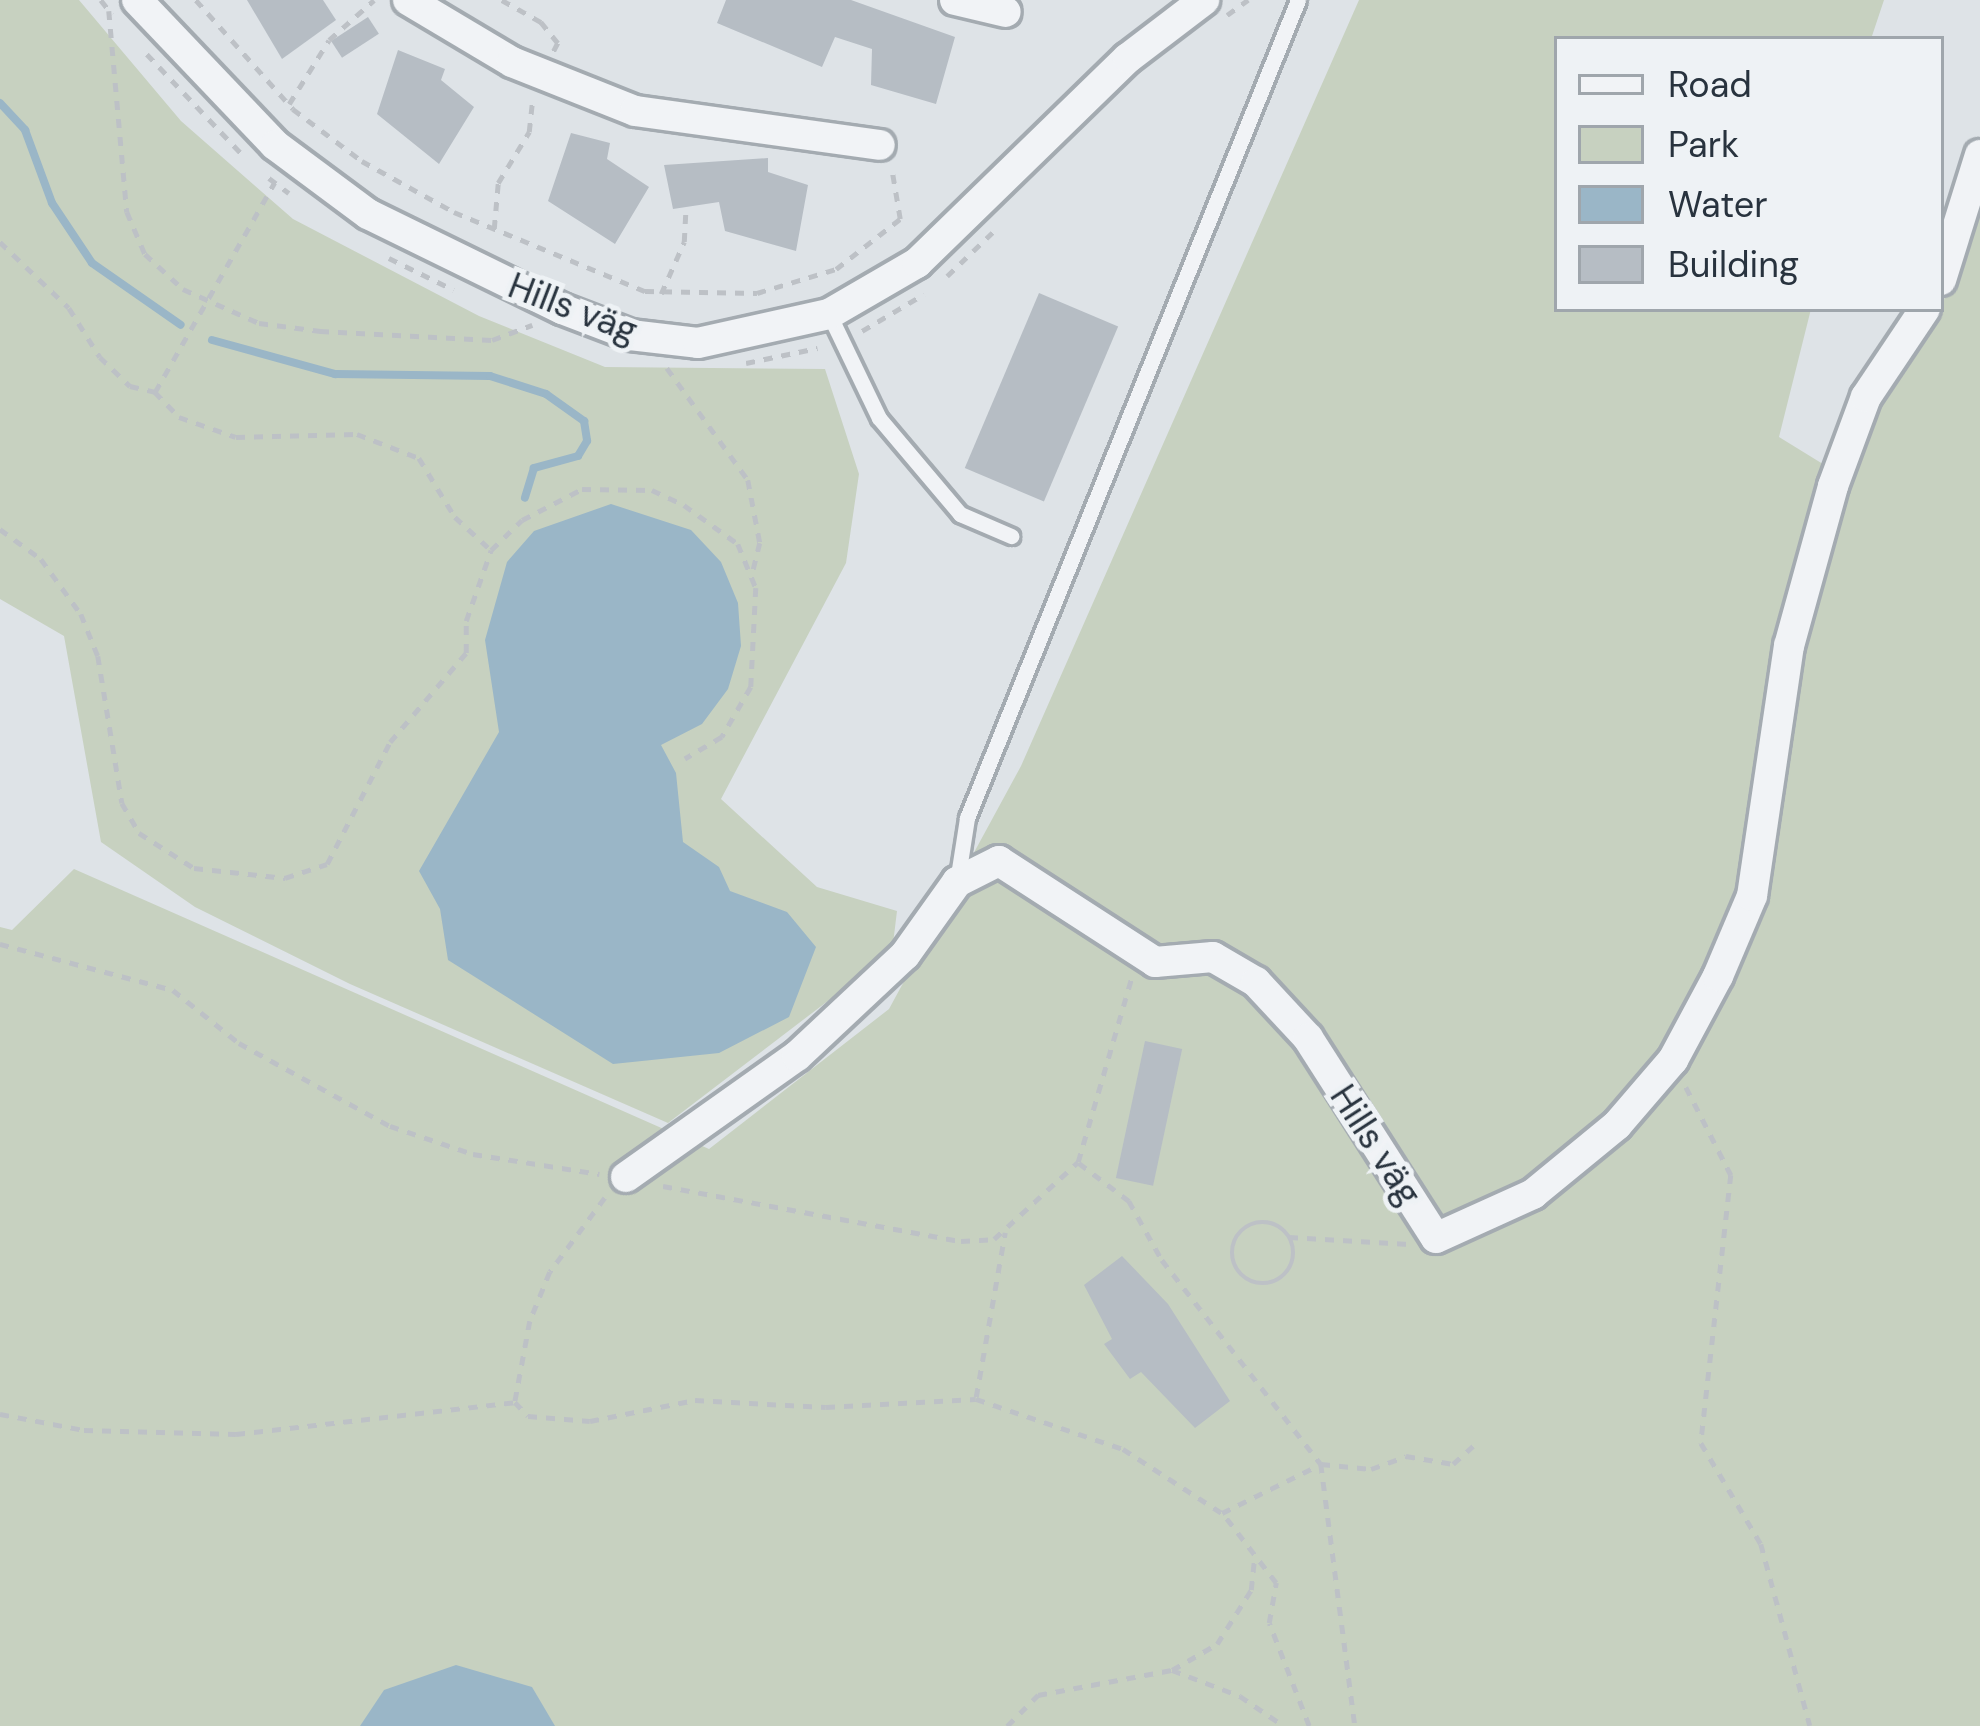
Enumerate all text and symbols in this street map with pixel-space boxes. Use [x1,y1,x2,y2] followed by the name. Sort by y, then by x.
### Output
[1554,36,1944,312] legend
[1668,61,1752,108] text: Road
[1668,121,1739,168] text: Park
[1668,181,1768,228] text: Water
[1668,241,1799,288] text: Building
[502,264,644,352] street label: Hills väg
[1321,1077,1431,1213] street label: Hills väg

